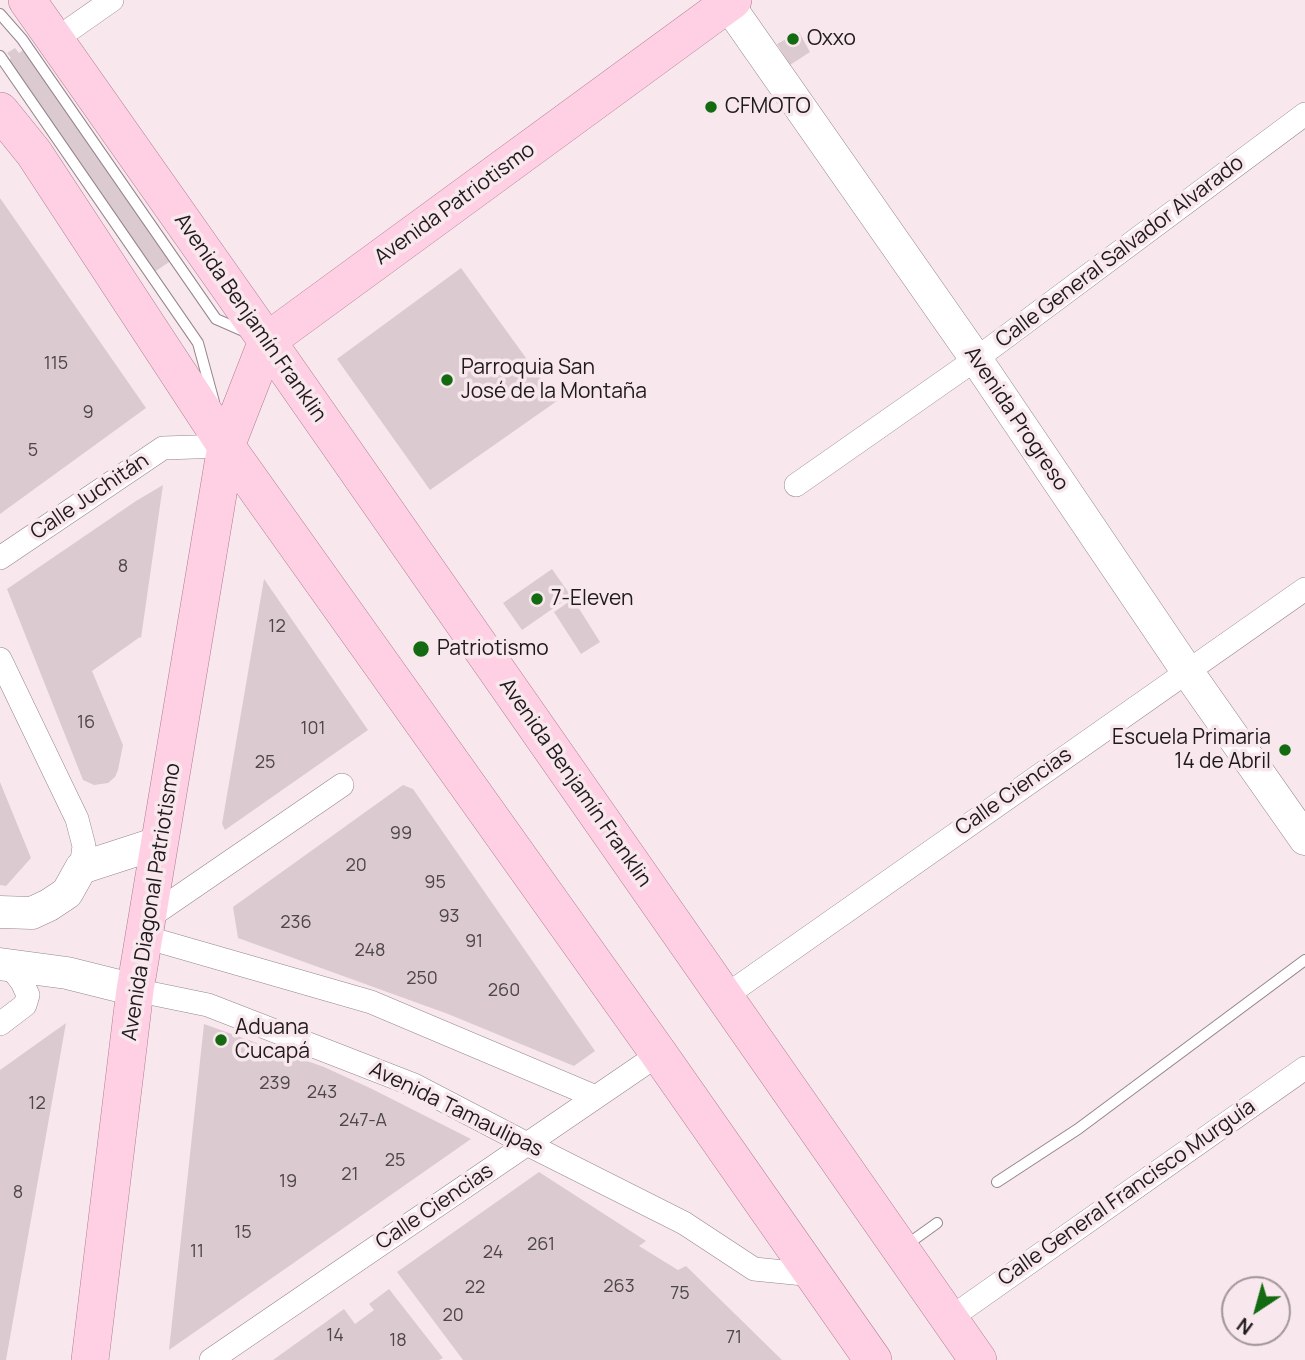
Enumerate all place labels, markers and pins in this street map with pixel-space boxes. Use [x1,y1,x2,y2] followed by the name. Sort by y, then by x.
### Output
[807,26,856,52] place label: Oxxo
[785,31,801,47] marker: Oxxo
[725,94,811,120] place label: CFMOTO
[703,99,719,115] marker: CFMOTO
[461,355,647,405] place label: Parroquia San José de la Montaña
[439,372,455,388] marker: Parroquia San José de la Montaña
[551,586,633,612] place label: 7-Eleven
[529,591,545,607] marker: 7-Eleven
[437,636,549,662] place label: Patriotismo
[411,639,431,659] marker: Patriotismo
[1112,725,1271,775] place label: Escuela Primaria 14 de Abril
[1277,742,1293,758] marker: Escuela Primaria 14 de Abril
[235,1015,310,1065] place label: Aduana Cucapá
[213,1032,229,1048] marker: Aduana Cucapá

